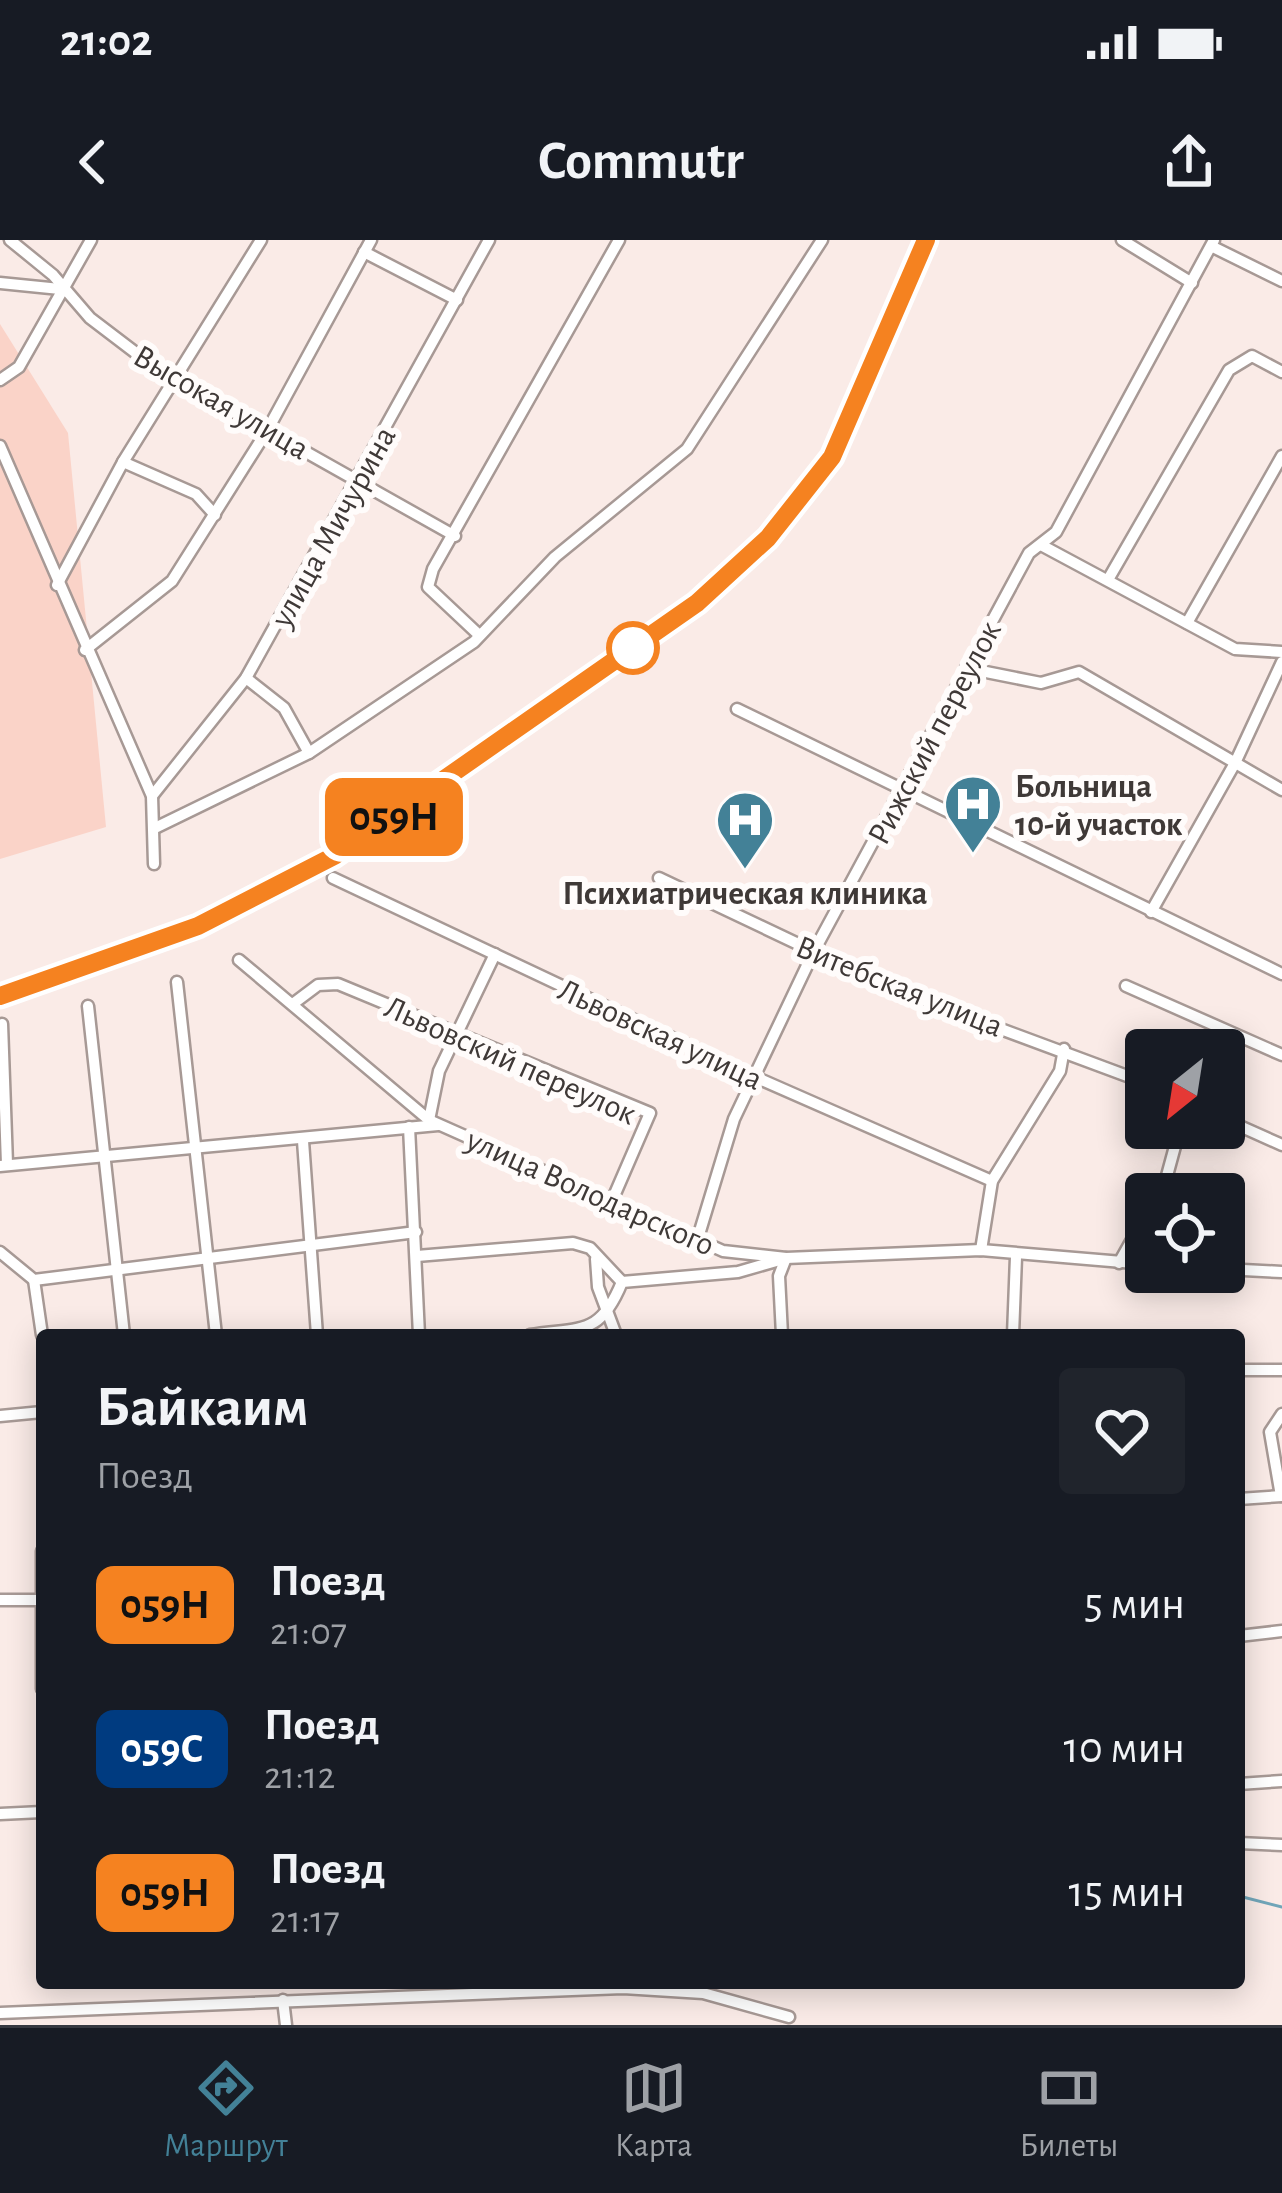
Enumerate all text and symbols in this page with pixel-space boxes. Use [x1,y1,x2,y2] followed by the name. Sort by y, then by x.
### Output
[60,19,152,64] text: 21:02
[60,129,126,195] icon: back
[1156,129,1222,195] icon: share
[538,135,744,189] text: Commutr
[128,340,314,467] street label: Высокая улица
[265,421,403,634] street label: улица Мичурина
[863,616,1008,850] street label: Рижский переулок
[608,623,658,673] unlabelled marker
[1015,771,1183,842] place label: Больница 10-й участок
[942,773,1004,855] hospital icon: Больница 10-й участок
[310,778,478,856] line badge: 059Н
[714,789,776,871] hospital icon: Психиатрическая клиника
[349,796,439,838] text: 059Н
[563,878,927,911] place label: Психиатрическая клиника
[791,931,1007,1044] street label: Витебская улица
[553,974,767,1097] street label: Львовская улица
[379,991,641,1132] street label: Львовский переулок
[1125,1029,1245,1149] north arrow
[1125,1029,1245,1293] map controls
[460,1123,719,1263] street label: улица Володарского
[1125,1173,1245,1293] button: locate
[1059,1368,1185,1494] button: heart
[96,1379,309,1436] text: Байкаим
[96,1457,193,1496] text: Поезд
[270,1559,386,1604] text: Поезд
[1084,1582,1185,1627] text: 5 мин
[120,1584,210,1626] text: 059Н
[270,1613,347,1652] text: 21:07
[264,1703,379,1748] text: Поезд
[1064,1726,1185,1771] text: 10 мин
[120,1728,204,1770] text: 059С
[264,1757,335,1796] text: 21:12
[270,1847,386,1892] text: Поезд
[1069,1870,1185,1915] text: 15 мин
[120,1872,210,1914] text: 059Н
[270,1901,340,1940] text: 21:17
[164,2055,288,2167] tab: Маршрут
[615,2055,692,2167] tab: Карта
[1020,2055,1118,2167] tab: Билеты

